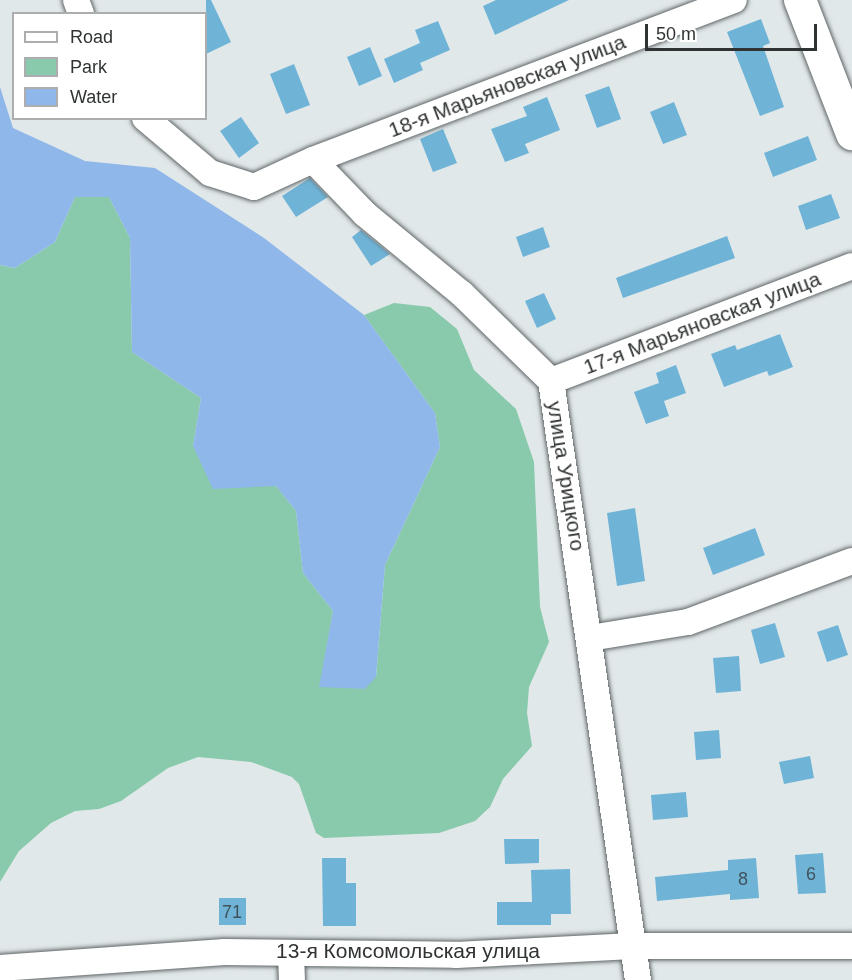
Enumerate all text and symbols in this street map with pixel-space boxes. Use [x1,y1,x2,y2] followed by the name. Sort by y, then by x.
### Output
[12,12,207,120] legend
[648,12,820,50] scale bar
[656,24,696,44] text: 50 m
[70,27,113,47] text: Road
[385,29,629,143] street label: 18-я Марьяновская улица
[70,57,107,77] text: Park
[70,87,117,107] text: Water
[580,266,824,380] street label: 17-я Марьяновская улица
[542,399,590,553] street label: улица Урицкого
[806,863,816,885] house number: 6
[738,868,748,890] house number: 8
[222,901,242,923] house number: 71
[276,938,540,964] street label: 13-я Комсомольская улица

